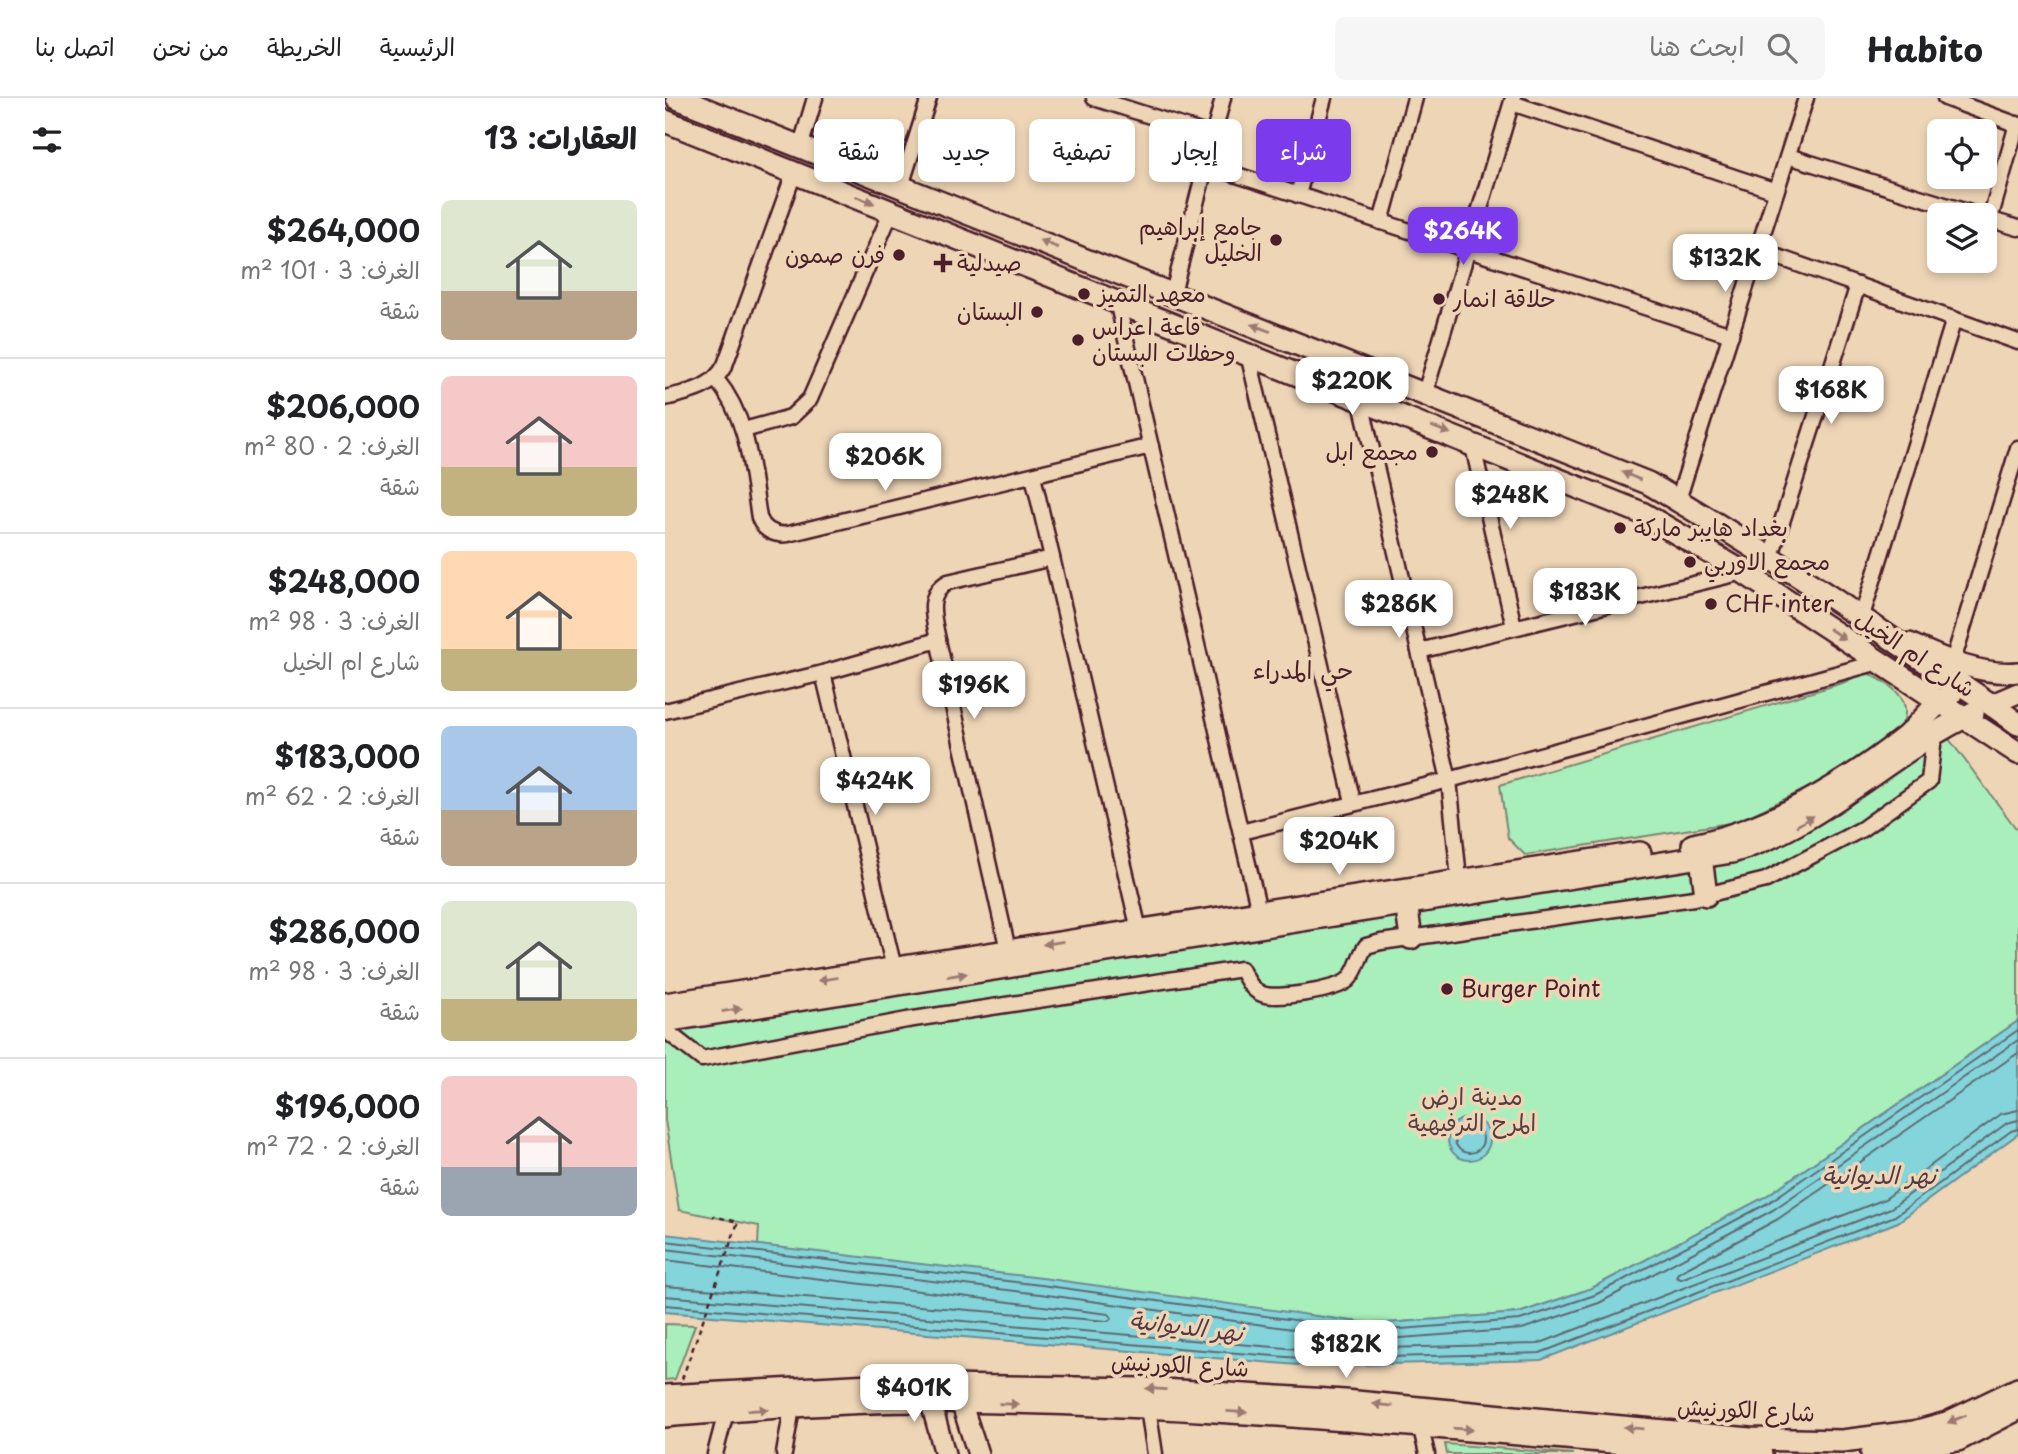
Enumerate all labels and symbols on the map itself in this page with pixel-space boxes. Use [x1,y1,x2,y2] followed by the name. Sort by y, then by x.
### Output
[855,194,876,205] one-way arrow
[1139,208,1262,269] place label: جامع إبراهيم الخليل
[1414,208,1512,267] pin: $264K
[1268,232,1284,248] marker: جامع إبراهيم الخليل
[1676,234,1774,294] pin: $132K
[785,236,885,271] place label: فرن صمون
[1039,239,1060,250] one-way arrow
[957,244,1022,279] place label: صيدلية
[891,247,907,263] marker: فرن صمون
[935,255,951,271] marker: صيدلية
[1096,275,1206,310] place label: معهد التميز
[1452,280,1556,315] place label: حلاقة انمار
[1076,286,1092,302] marker: معهد التميز
[1431,291,1447,307] marker: حلاقة انمار
[957,293,1023,328] place label: البستان
[1029,304,1045,320] marker: البستان
[1092,308,1236,369] place label: قاعة اعراس وحفلات البستان
[1250,322,1271,333] one-way arrow
[1070,332,1086,348] marker: قاعة اعراس وحفلات البستان
[1303,358,1401,417] pin: $220K
[1782,366,1880,426] pin: $168K
[1430,424,1451,435] one-way arrow
[1325,433,1418,469] place label: مجمع ابل
[836,434,934,493] pin: $206K
[1424,444,1440,460] marker: مجمع ابل
[1621,470,1642,481] one-way arrow
[1461,472,1559,531] pin: $248K
[1634,509,1788,544] place label: بغداد هايبر ماركة
[1612,520,1628,536] marker: بغداد هايبر ماركة
[1704,543,1830,583] place label: مجمع الاوربي
[1682,554,1698,570] marker: مجمع الاوربي
[1536,568,1634,628] pin: $183K
[1350,580,1448,640] pin: $286K
[1725,585,1835,620] place label: CHF inter
[1703,596,1719,612] marker: CHF inter
[1848,601,1983,706] street label: شارع ام الخيل
[1828,627,1847,640] one-way arrow
[1253,651,1353,692] district label: حي المدراء
[925,662,1023,721] pin: $196K
[826,758,924,817] pin: $424K
[1796,815,1815,827] one-way arrow
[1290,818,1388,877] pin: $204K
[1042,938,1064,949] one-way arrow
[946,969,968,980] one-way arrow
[1461,970,1600,1005] place label: Burger Point
[817,974,839,985] one-way arrow
[1439,981,1455,997] marker: Burger Point
[722,1004,744,1015] one-way arrow
[1408,1078,1536,1139] park label: مدينة ارض المرح الترفيهية
[1822,1156,1939,1192] water label: نهر الديوانية
[1127,1300,1248,1350] water label: نهر الديوانية
[1297,1320,1395,1380] pin: $182K
[1110,1342,1250,1385] street label: شارع الكورنيش
[865,1364,963,1424] pin: $401K
[1145,1384,1167,1395] one-way arrow
[1676,1387,1816,1430] street label: شارع الكورنيش
[999,1398,1021,1409] one-way arrow
[1372,1399,1394,1410] one-way arrow
[747,1404,769,1415] one-way arrow
[1226,1407,1248,1418] one-way arrow
[1946,1413,1967,1424] one-way arrow
[1623,1423,1645,1434] one-way arrow
[1453,1424,1475,1435] one-way arrow

